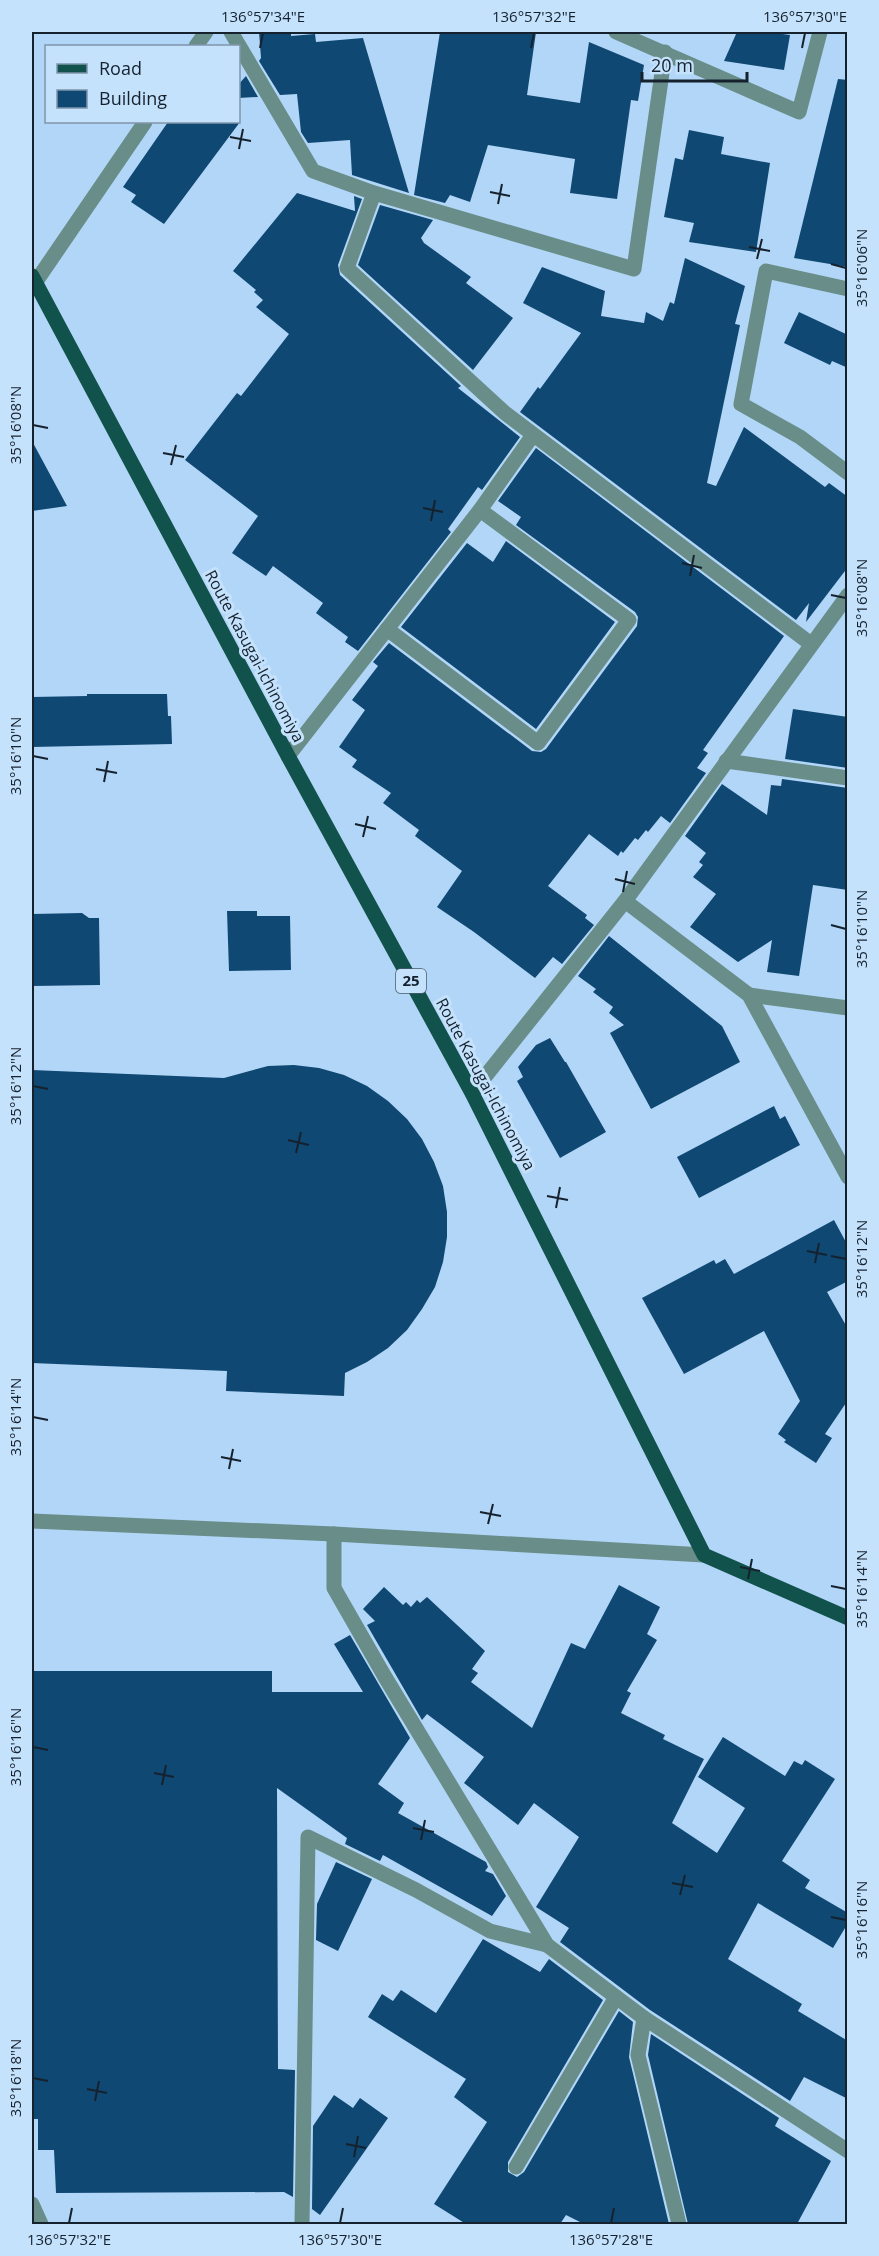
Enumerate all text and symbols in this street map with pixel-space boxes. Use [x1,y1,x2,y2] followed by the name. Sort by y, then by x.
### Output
[221,6,305,26] text: 136°57'34"E
[492,6,576,26] text: 136°57'32"E
[763,6,847,26] text: 136°57'30"E
[45,45,240,123] legend
[642,45,747,83] scale bar
[651,53,693,77] text: 20 m
[99,56,142,80] text: Road
[99,86,167,110] text: Building
[851,229,871,307] text: 35°16'06"N
[5,386,25,464] text: 35°16'08"N
[851,559,871,637] text: 35°16'08"N
[200,566,310,746] street label: Route Kasugai-Ichinomiya
[5,717,25,795] text: 35°16'10"N
[851,890,871,968] text: 35°16'10"N
[396,969,426,993] road number: 25
[431,994,541,1174] street label: Route Kasugai-Ichinomiya
[5,1047,25,1125] text: 35°16'12"N
[851,1220,871,1298] text: 35°16'12"N
[5,1378,25,1456] text: 35°16'14"N
[851,1550,871,1628] text: 35°16'14"N
[5,1708,25,1786] text: 35°16'16"N
[851,1881,871,1959] text: 35°16'16"N
[5,2039,25,2117] text: 35°16'18"N
[27,2229,111,2249] text: 136°57'32"E
[298,2229,382,2249] text: 136°57'30"E
[569,2229,653,2249] text: 136°57'28"E

